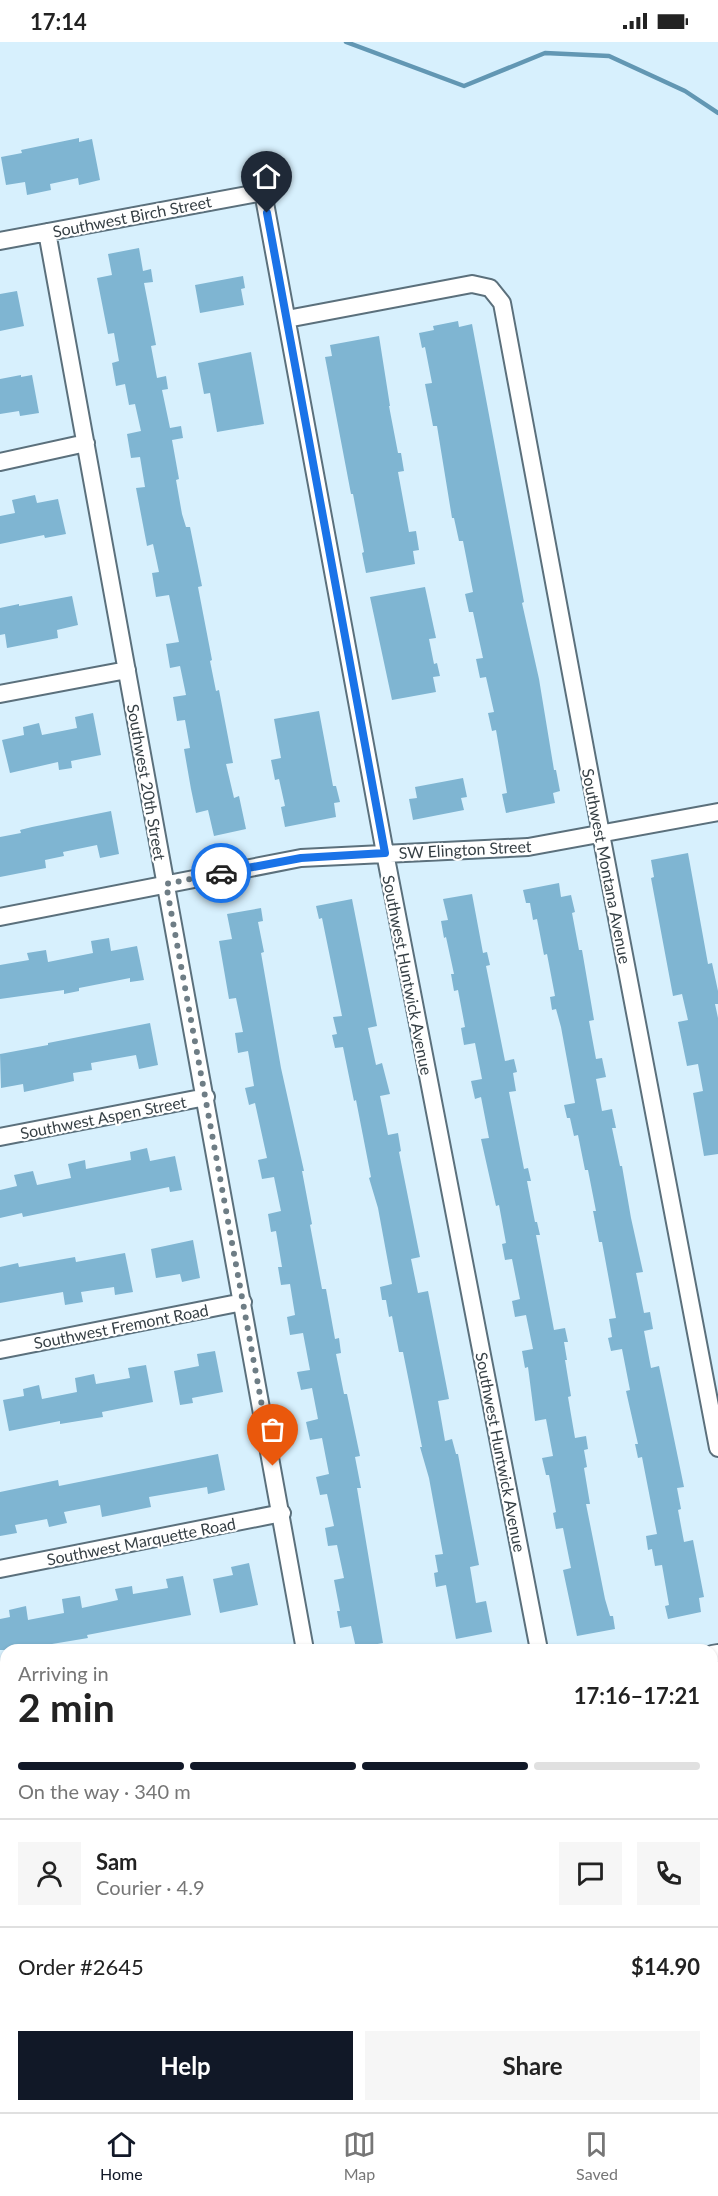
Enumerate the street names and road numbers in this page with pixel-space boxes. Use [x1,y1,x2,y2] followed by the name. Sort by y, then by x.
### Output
[51,191,213,241] street label: Southwest Birch Street
[124,702,170,862] street label: Southwest 20th Street
[579,767,635,965] street label: Southwest Montana Avenue
[398,836,532,862] street label: SW Elington Street
[379,873,437,1077] street label: Southwest Huntwick Avenue
[18,1092,188,1142] street label: Southwest Aspen Street
[32,1300,210,1352] street label: Southwest Fremont Road
[472,1350,530,1554] street label: Southwest Huntwick Avenue
[45,1513,237,1569] street label: Southwest Marquette Road

